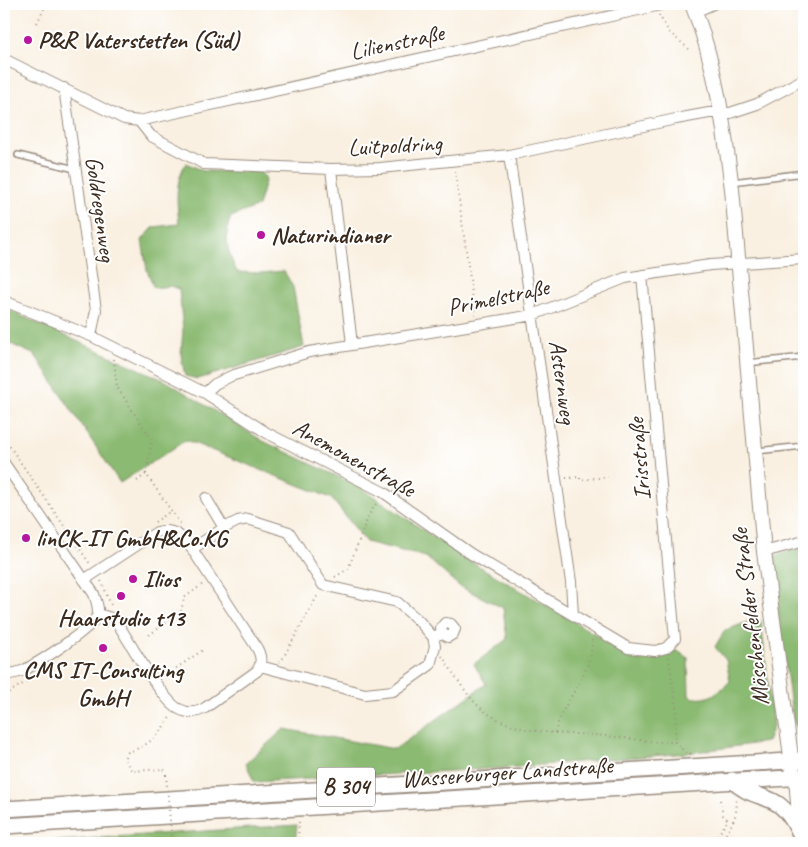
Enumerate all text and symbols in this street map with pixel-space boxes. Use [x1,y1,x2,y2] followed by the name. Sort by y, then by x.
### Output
[348,17,449,67] street label: Lilienstraße
[38,25,241,55] place label: P&R Vaterstetten (Süd)
[22,34,34,46] marker: P&R Vaterstetten (Süd)
[347,127,444,162] street label: Luitpoldring
[79,154,123,265] street label: Goldregenweg
[271,220,392,250] place label: Naturindianer
[255,229,267,241] marker: Naturindianer
[445,271,554,322] street label: Primelstraße
[542,338,584,427] street label: Asternweg
[287,412,422,505] street label: Anemonenstraße
[620,414,658,501] street label: Irisstraße
[36,523,230,553] place label: linCK-IT GmbH&Co.KG
[724,524,776,707] street label: Möschenfelder Straße
[20,532,32,544] marker: linCK-IT GmbH&Co.KG
[143,564,182,594] place label: Ilios
[127,573,139,585] marker: Ilios
[115,590,127,602] marker: Haarstudio t13
[58,603,186,633] place label: Haarstudio t13
[97,642,109,654] marker: CMS IT-Consulting GmbH
[23,655,185,713] place label: CMS IT-Consulting GmbH
[401,750,616,794] street label: Wasserburger Landstraße
[317,768,375,806] road number: B 304

